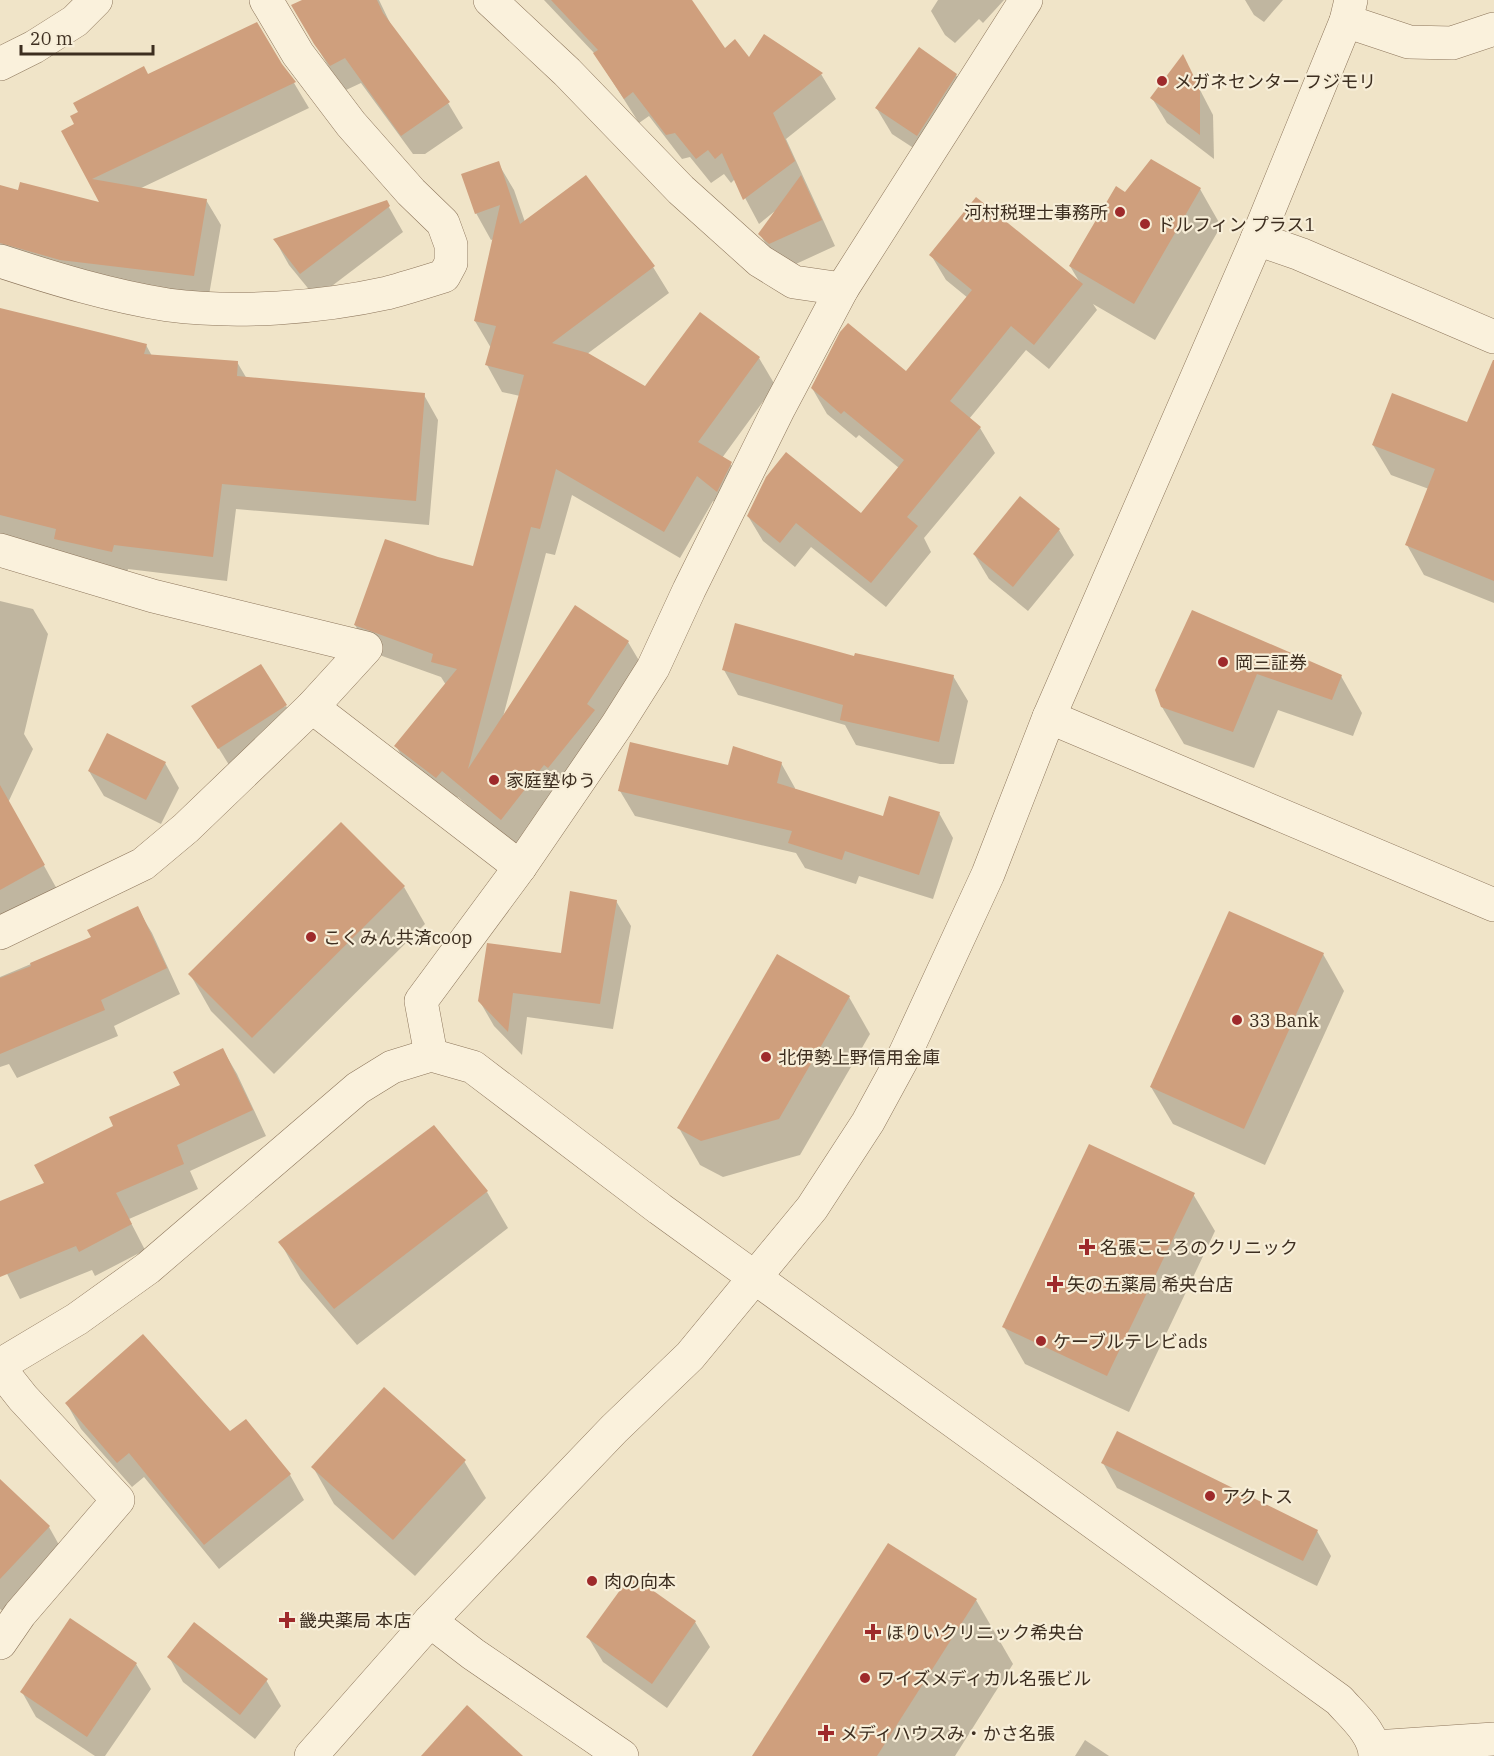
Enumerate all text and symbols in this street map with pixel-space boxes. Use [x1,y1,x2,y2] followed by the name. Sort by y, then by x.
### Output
[21,18,153,56] scale bar
[30,27,73,50] text: 20 m
[1174,70,1376,93] place label: メガネセンター フジモリ
[1155,74,1169,88] marker: メガネセンター フジモリ
[964,201,1108,224] place label: 河村税理士事務所
[1113,205,1127,219] marker: 河村税理士事務所
[1157,213,1315,236] place label: ドルフィン プラス1
[1138,217,1152,231] marker: ドルフィン プラス1
[1235,651,1307,674] place label: 岡三証券
[1216,655,1230,669] marker: 岡三証券
[506,769,596,792] place label: 家庭塾ゆう
[487,773,501,787] marker: 家庭塾ゆう
[323,926,472,949] place label: こくみん共済coop
[304,930,318,944] marker: こくみん共済coop
[1249,1009,1319,1032] place label: 33 Bank
[1230,1013,1244,1027] marker: 33 Bank
[778,1046,940,1069] place label: 北伊勢上野信用金庫
[759,1050,773,1064] marker: 北伊勢上野信用金庫
[1100,1236,1298,1259] place label: 名張こころのクリニック
[1078,1238,1096,1256] marker: 名張こころのクリニック
[1067,1273,1233,1296] place label: 矢の五薬局 希央台店
[1048,1277,1062,1291] marker: 矢の五薬局 希央台店
[1053,1330,1207,1353] place label: ケーブルテレビads
[1034,1334,1048,1348] marker: ケーブルテレビads
[1222,1485,1293,1508] place label: アクトス
[1203,1489,1217,1503] marker: アクトス
[604,1570,676,1593] place label: 肉の向本
[585,1574,599,1588] marker: 肉の向本
[299,1609,411,1632] place label: 畿央薬局 本店
[280,1613,294,1627] marker: 畿央薬局 本店
[886,1621,1084,1644] place label: ほりいクリニック希央台
[864,1623,882,1641] marker: ほりいクリニック希央台
[877,1667,1091,1690] place label: ワイズメディカル名張ビル
[858,1671,872,1685] marker: ワイズメディカル名張ビル
[840,1722,1055,1745] place label: メディハウスみ・かさ名張
[817,1724,835,1742] marker: メディハウスみ・かさ名張

